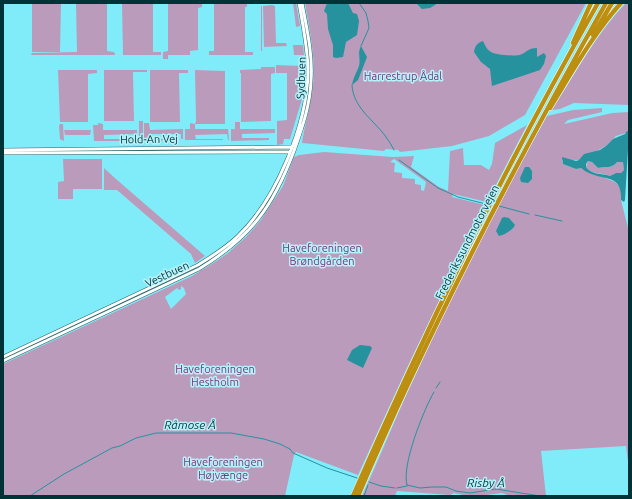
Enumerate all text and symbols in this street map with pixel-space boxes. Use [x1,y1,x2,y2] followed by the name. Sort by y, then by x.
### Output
[294,57,308,99] street label: Sydbuen
[364,70,442,82] park label: Harrestrup Ådal
[120,132,178,146] street label: Hold-An Vej
[433,183,501,301] street label: Frederikssundmotorvejen
[282,242,362,267] park label: Haveforeningen Brøndgården
[143,259,191,289] street label: Vestbuen
[175,363,255,388] park label: Haveforeningen Hestholm
[164,418,216,431] water label: Råmose Å
[183,456,263,481] park label: Haveforeningen Højvænge
[467,476,505,489] water label: Risby Å

